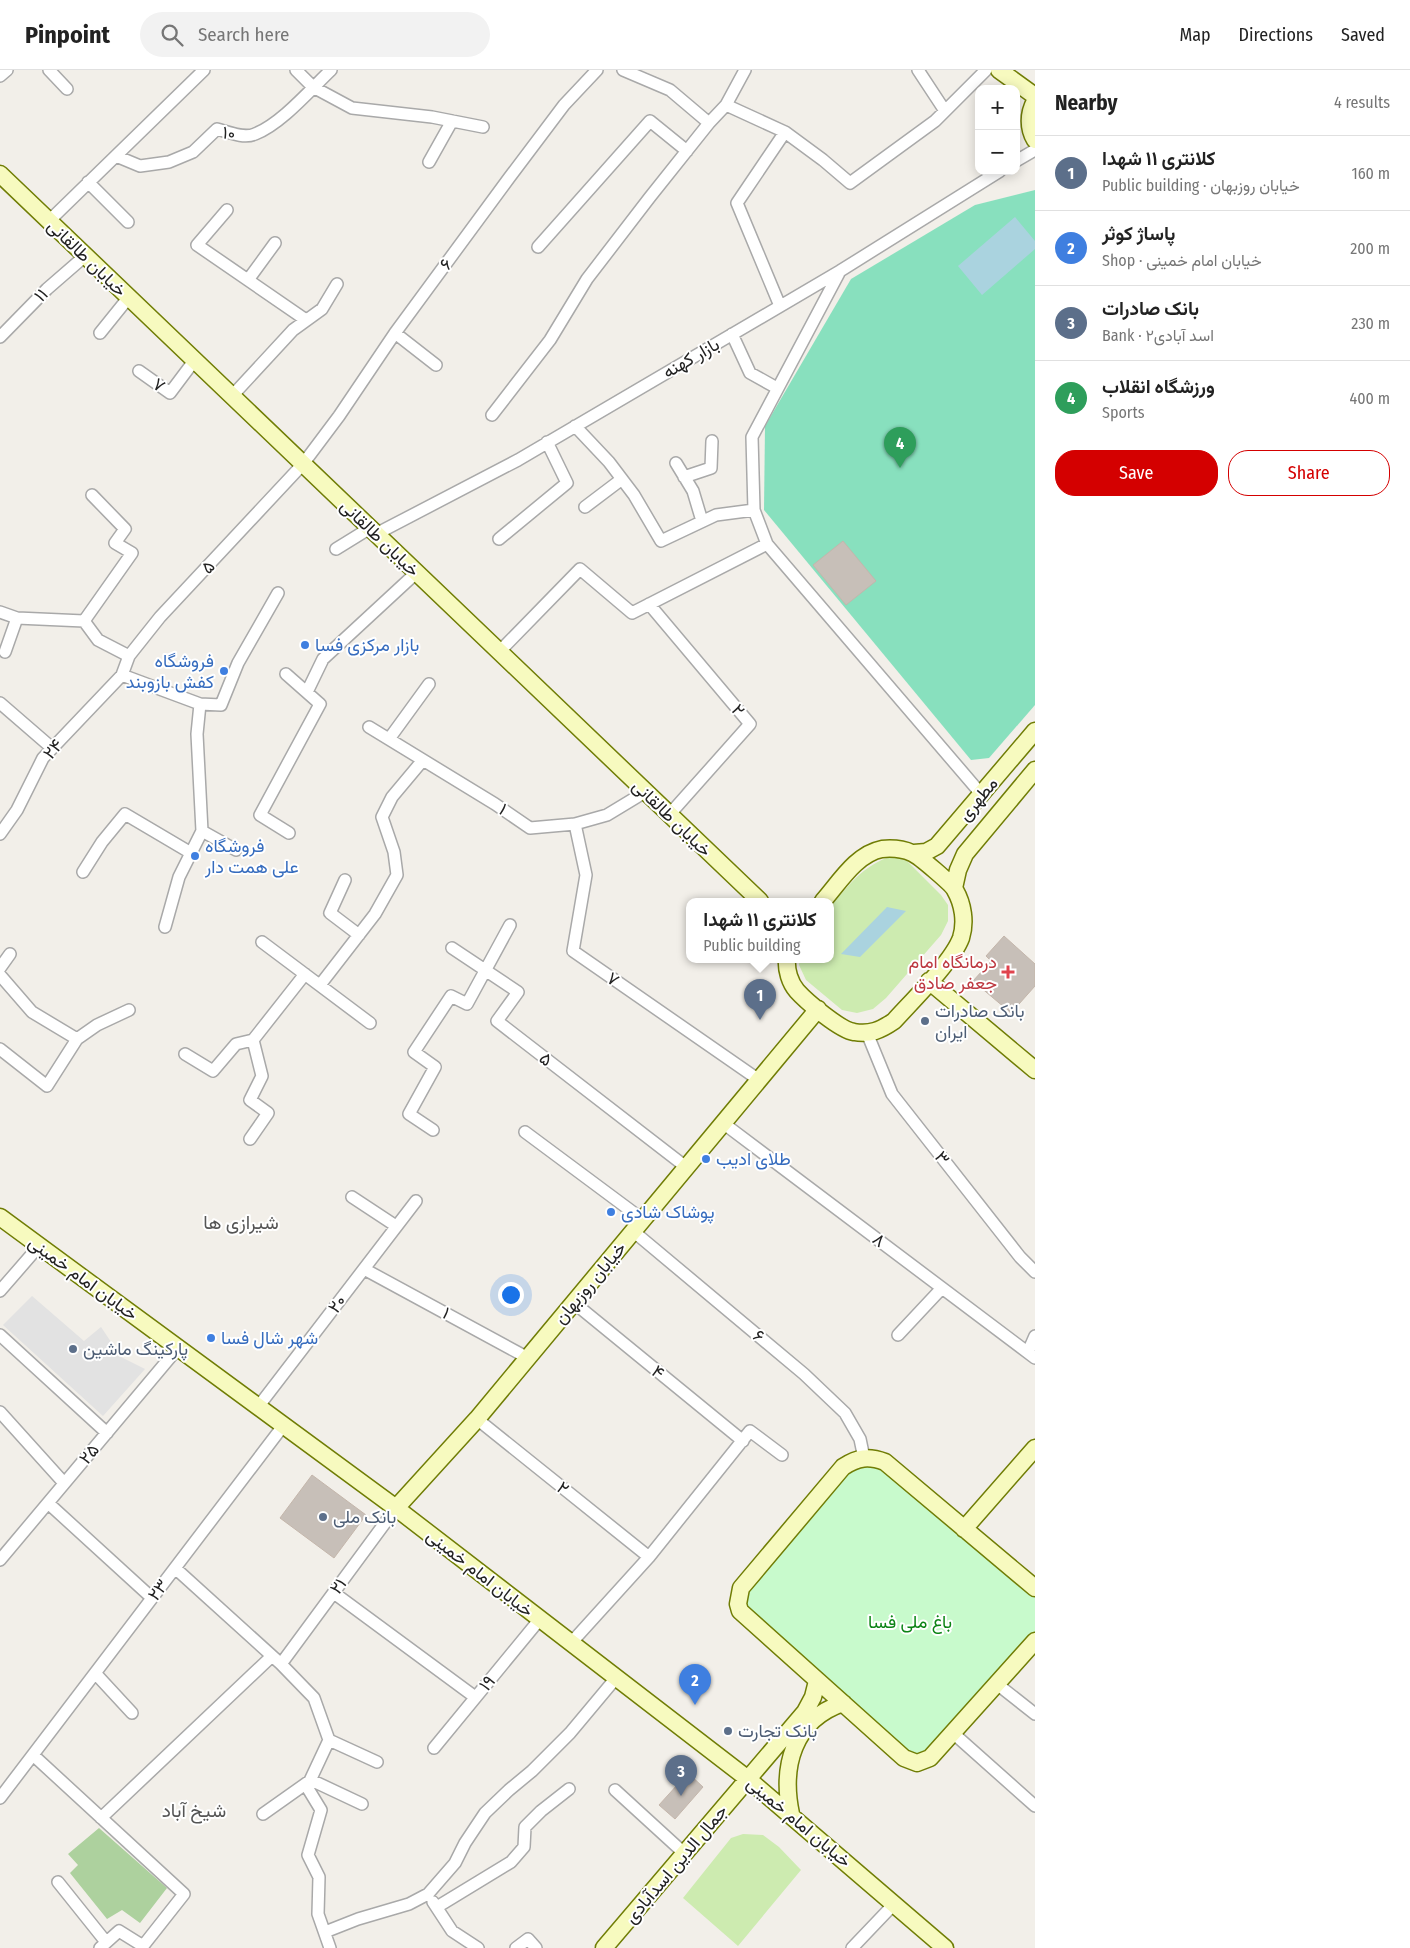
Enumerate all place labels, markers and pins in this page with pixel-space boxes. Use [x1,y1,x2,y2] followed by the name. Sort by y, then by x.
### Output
[884,427,916,468] pin: 4
[315,634,419,656] place label: بازار مرکزی فسا
[299,639,311,651] marker: بازار مرکزی فسا
[126,650,214,693] place label: فروشگاه کفش بازوبند
[218,665,230,677] marker: فروشگاه کفش بازوبند
[204,835,299,878] place label: فروشگاه علی همت دار
[189,850,201,862] marker: فروشگاه علی همت دار
[908,951,997,994] place label: درمانگاه امام جعفر صادق
[1001,965,1015,979] marker: درمانگاه امام جعفر صادق
[744,979,776,1020] pin: 1
[935,1000,1025,1043] place label: بانک صادرات ایران
[919,1015,931,1027] marker: بانک صادرات ایران
[716,1148,791,1170] place label: طلای ادیب
[700,1153,712,1165] marker: طلای ادیب
[621,1201,715,1224] place label: پوشاک شادی
[605,1206,617,1218] marker: پوشاک شادی
[221,1327,318,1349] place label: شهر شال فسا
[205,1332,217,1344] marker: شهر شال فسا
[83,1338,188,1361] place label: پارکینگ ماشین
[67,1343,79,1355] marker: پارکینگ ماشین
[333,1506,396,1528] place label: بانک ملی
[317,1511,329,1523] marker: بانک ملی
[679,1664,711,1705] pin: 2
[738,1720,817,1742] place label: بانک تجارت
[722,1725,734,1737] marker: بانک تجارت
[665,1755,697,1796] pin: 3

